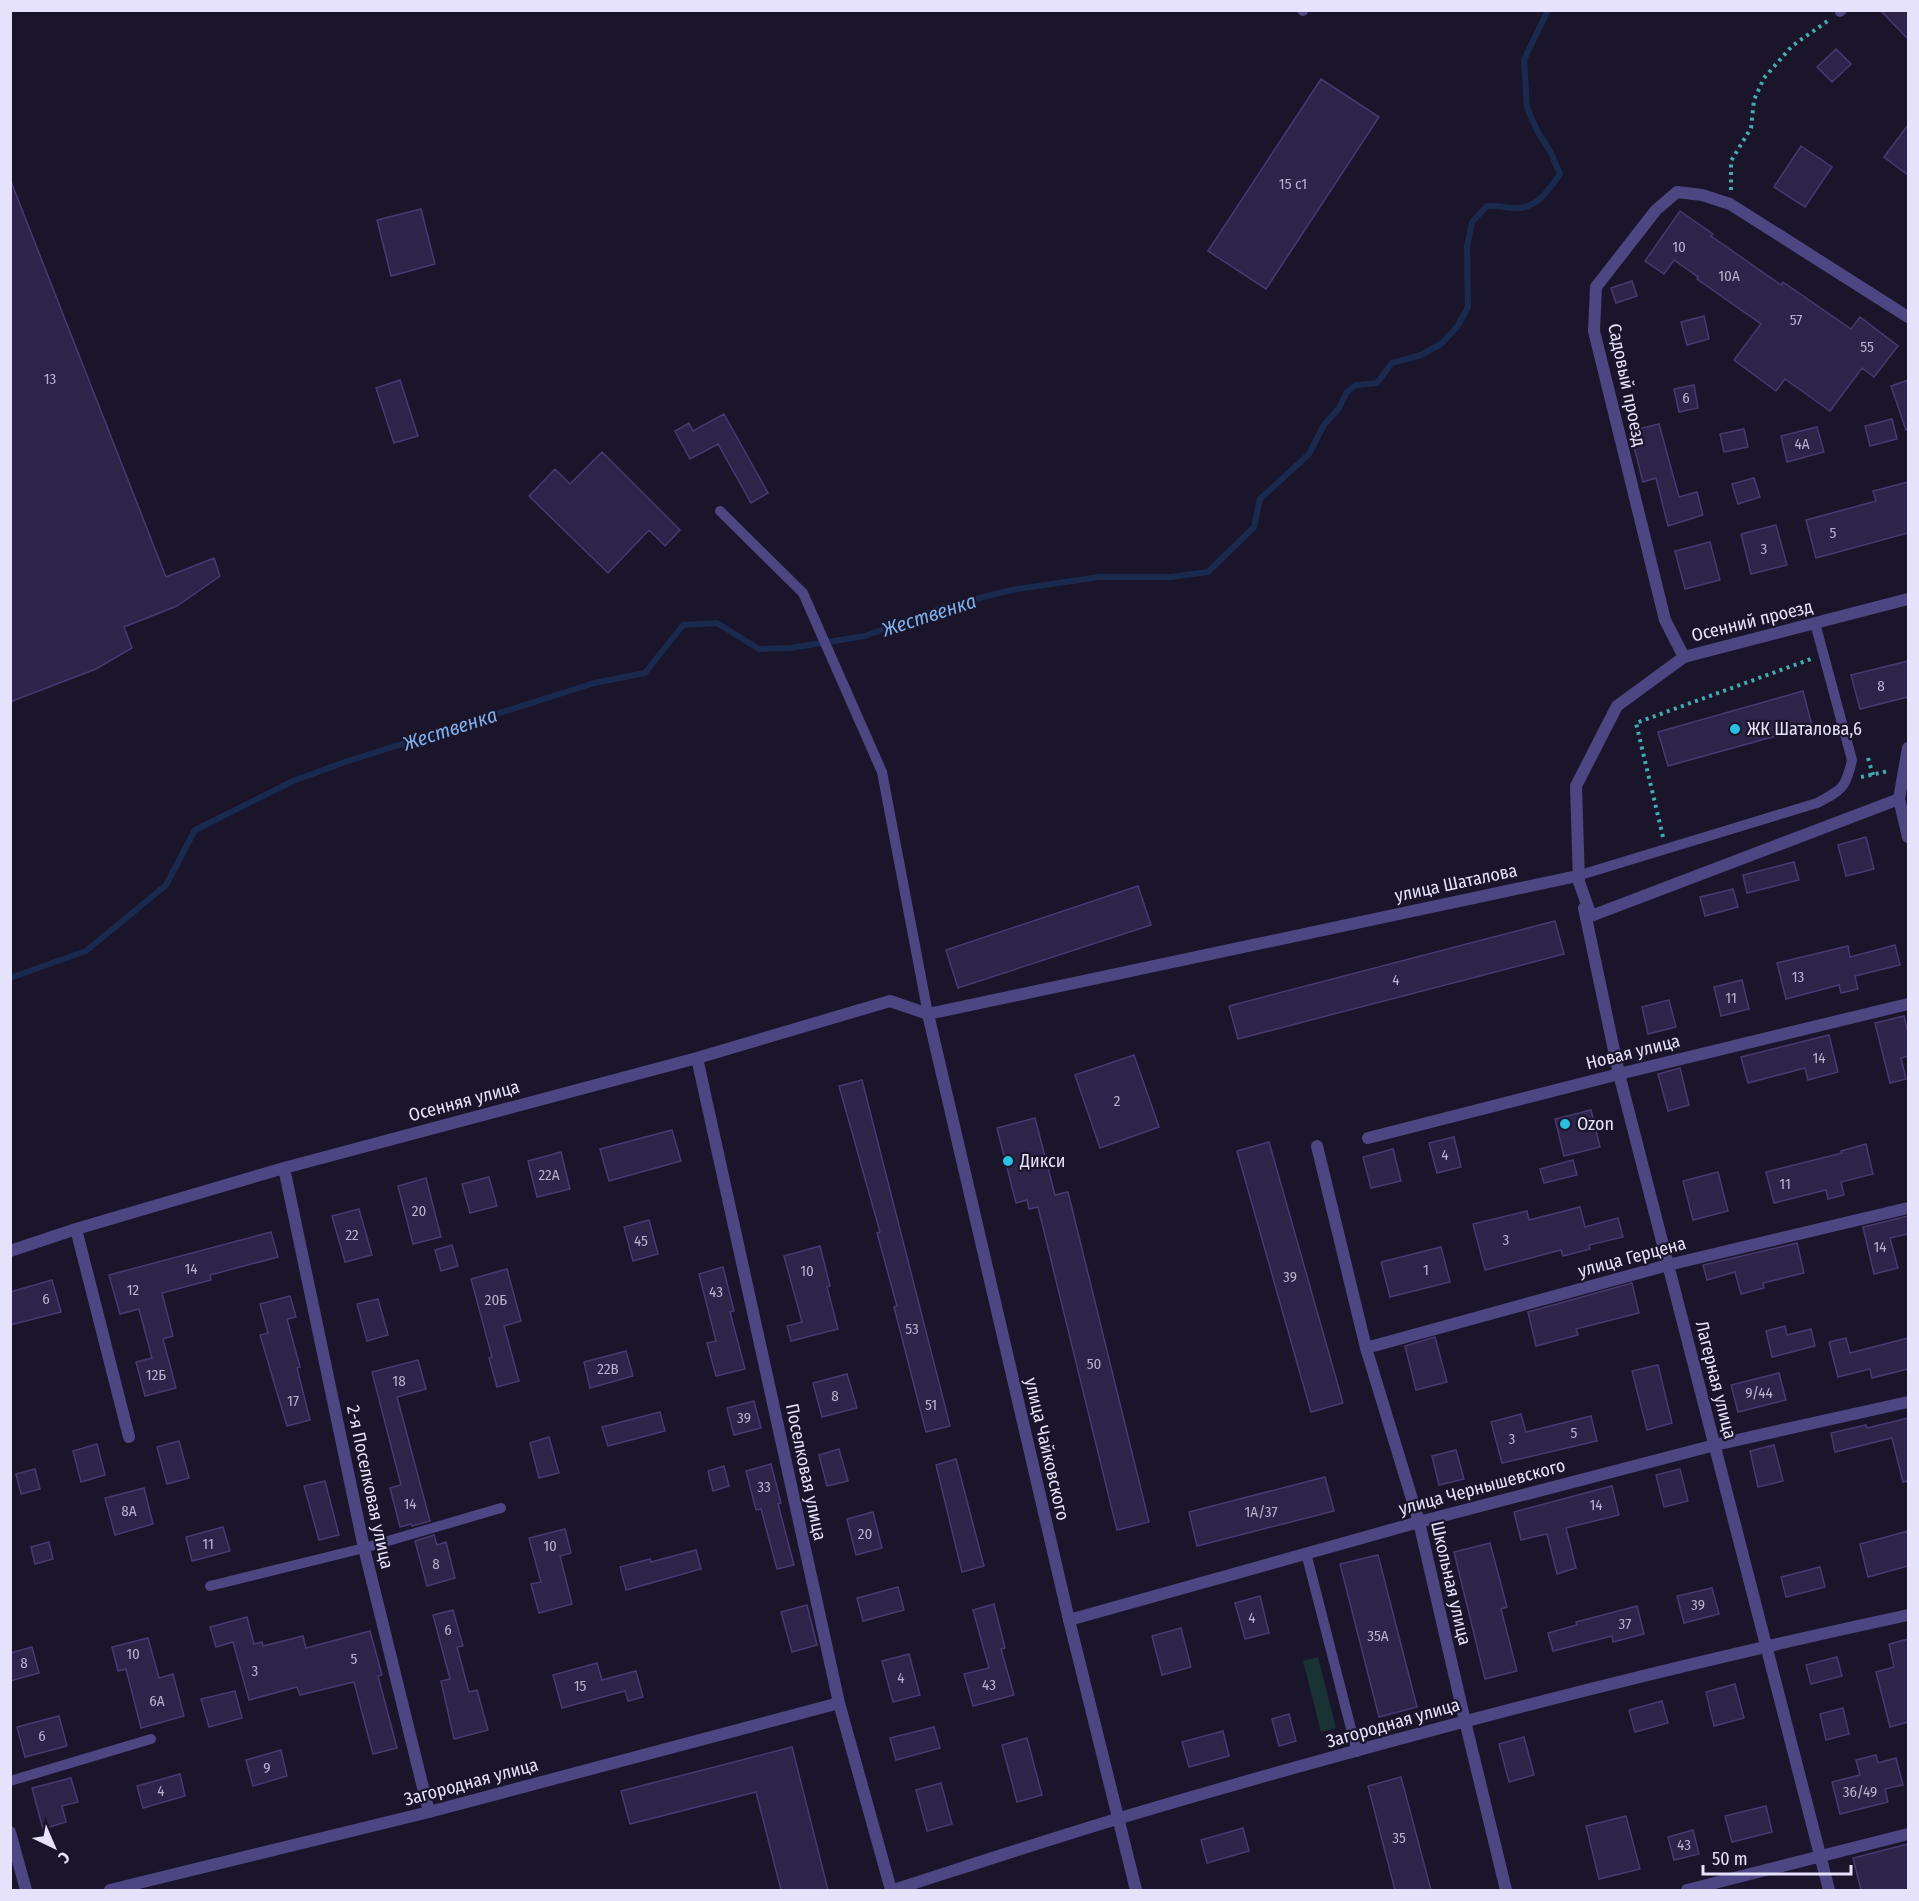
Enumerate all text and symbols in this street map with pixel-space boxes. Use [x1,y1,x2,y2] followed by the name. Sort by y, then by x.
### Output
[1279,175,1307,193] house number: 15 с1
[1672,238,1686,256] house number: 10
[1718,267,1740,285] house number: 10А
[1790,311,1802,329] house number: 57
[1603,322,1651,448] street label: Садовый проезд
[1860,338,1874,356] house number: 55
[44,370,57,388] house number: 13
[1682,389,1690,407] house number: 6
[1794,435,1810,453] house number: 4А
[1830,524,1837,542] house number: 5
[1761,540,1768,558] house number: 3
[878,589,979,642] water label: Жественка
[1689,595,1815,647] street label: Осенний проезд
[1877,677,1885,695] house number: 8
[399,703,500,756] water label: Жественка
[1747,718,1862,740] place label: ЖК Шаталова,6
[1728,722,1742,736] marker: ЖК Шаталова,6
[1393,859,1519,907] street label: улица Шаталова
[1792,968,1805,986] house number: 13
[1392,971,1400,989] house number: 4
[1725,989,1737,1007] house number: 11
[1584,1030,1683,1074] street label: Новая улица
[1812,1049,1826,1067] house number: 14
[406,1076,522,1126] street label: Осенняя улица
[1114,1092,1121,1110] house number: 2
[1577,1113,1614,1135] place label: Ozon
[1558,1117,1572,1131] marker: Ozon
[1441,1146,1449,1164] house number: 4
[1019,1150,1065,1172] place label: Дикси
[1001,1154,1015,1168] marker: Дикси
[538,1166,560,1184] house number: 22А
[1779,1175,1791,1193] house number: 11
[412,1202,426,1220] house number: 20
[345,1226,359,1244] house number: 22
[1503,1231,1510,1249] house number: 3
[634,1232,648,1250] house number: 45
[1576,1232,1689,1282] street label: улица Герцена
[1873,1238,1887,1256] house number: 14
[184,1260,198,1278] house number: 14
[1423,1261,1429,1279] house number: 1
[800,1262,814,1280] house number: 10
[1283,1268,1297,1286] house number: 39
[127,1281,140,1299] house number: 12
[709,1283,723,1301] house number: 43
[42,1290,50,1308] house number: 6
[485,1291,507,1309] house number: 20Б
[1691,1319,1741,1442] street label: Лагерная улица
[905,1320,919,1338] house number: 53
[1087,1355,1101,1373] house number: 50
[597,1360,619,1378] house number: 22В
[146,1366,166,1384] house number: 12Б
[392,1372,406,1390] house number: 18
[1020,1375,1074,1523] street label: улица Чайковского
[1745,1384,1773,1402] house number: 9/44
[831,1387,839,1405] house number: 8
[287,1392,299,1410] house number: 17
[925,1396,937,1414] house number: 51
[781,1402,831,1543] street label: Поселковая улица
[342,1403,398,1571] street label: 2-я Поселковая улица
[737,1409,751,1427] house number: 39
[1571,1424,1578,1442] house number: 5
[1509,1430,1516,1448] house number: 3
[1396,1454,1568,1520] street label: улица Чернышевского
[757,1478,771,1496] house number: 33
[403,1495,417,1513] house number: 14
[1589,1496,1603,1514] house number: 14
[121,1502,137,1520] house number: 8А
[1244,1503,1278,1521] house number: 1А/37
[1426,1519,1476,1647] street label: Школьная улица
[858,1525,872,1543] house number: 20
[202,1535,214,1553] house number: 11
[543,1537,557,1555] house number: 10
[432,1555,440,1573] house number: 8
[1691,1596,1705,1614] house number: 39
[1248,1609,1256,1627] house number: 4
[1619,1615,1631,1633] house number: 37
[444,1621,452,1639] house number: 6
[1367,1627,1389,1645] house number: 35А
[126,1645,140,1663] house number: 10
[351,1650,358,1668] house number: 5
[20,1654,28,1672] house number: 8
[252,1662,259,1680] house number: 3
[897,1669,905,1687] house number: 4
[982,1676,996,1694] house number: 43
[574,1677,586,1695] house number: 15
[149,1692,165,1710] house number: 6А
[1324,1693,1463,1753] street label: Загородная улица
[38,1727,46,1745] house number: 6
[402,1753,541,1810] street label: Загородная улица
[263,1759,271,1777] house number: 9
[157,1782,165,1800] house number: 4
[1843,1783,1877,1801] house number: 36/49
[24,1817,84,1877] north arrow
[1392,1829,1406,1847] house number: 35
[1677,1836,1691,1854] house number: 43
[1703,1838,1852,1876] scale bar
[54,1848,74,1868] text: С
[1712,1848,1748,1870] text: 50 m

